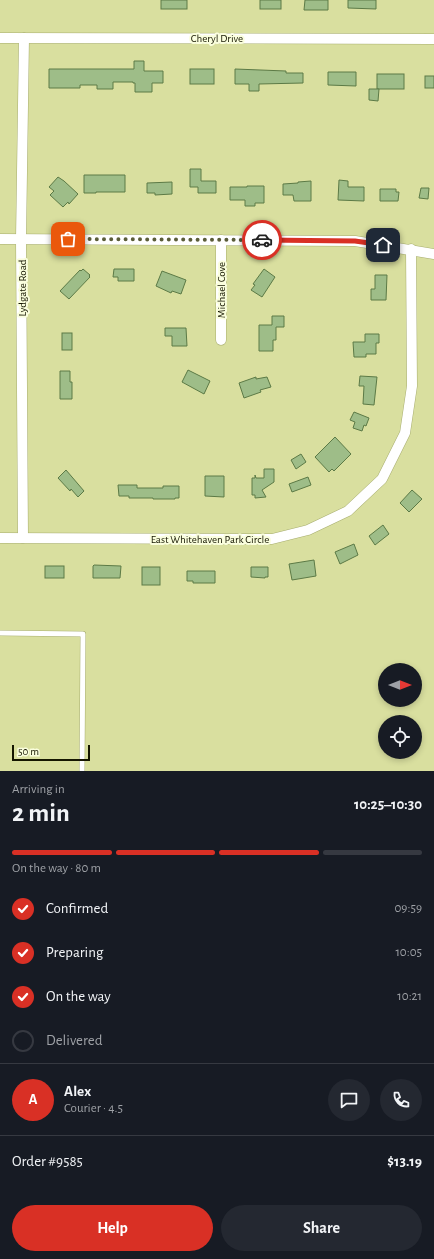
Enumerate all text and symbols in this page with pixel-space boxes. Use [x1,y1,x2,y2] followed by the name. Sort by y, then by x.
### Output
[191,33,243,44] street label: Cheryl Drive
[242,220,282,260] courier
[51,222,85,256] pin
[57,228,79,250] icon: bag
[366,228,400,262] pin
[251,229,273,251] icon: car
[372,234,394,256] icon: home
[17,259,28,316] street label: Lydgate Road
[216,262,227,318] street label: Michael Cove
[151,534,269,545] street label: East Whitehaven Park Circle
[378,663,422,707] north arrow
[378,663,422,759] map controls
[378,715,422,759] button: locate
[12,743,90,762] scale bar
[18,746,39,757] text: 50 m
[12,783,65,796] text: Arriving in
[354,797,422,812] text: 10:25–10:30
[12,800,70,826] text: 2 min
[12,862,101,875] text: On the way · 80 m
[12,898,34,920] icon: check
[46,901,108,916] text: Confirmed
[395,902,422,915] text: 09:59
[12,942,34,964] icon: check
[46,945,103,960] text: Preparing
[395,946,422,959] text: 10:05
[12,986,34,1008] icon: check
[46,989,111,1004] text: On the way
[397,990,422,1003] text: 10:21
[46,1033,103,1048] text: Delivered
[328,1079,370,1121] button: chat
[380,1079,422,1121] button: phone
[64,1084,91,1099] text: Alex
[28,1092,38,1107] text: A
[64,1102,123,1115] text: Courier · 4.5
[12,1154,83,1169] text: Order #9585
[387,1154,422,1169] text: $13.19
[12,1205,213,1251] button: Help
[221,1205,422,1251] button: Share

